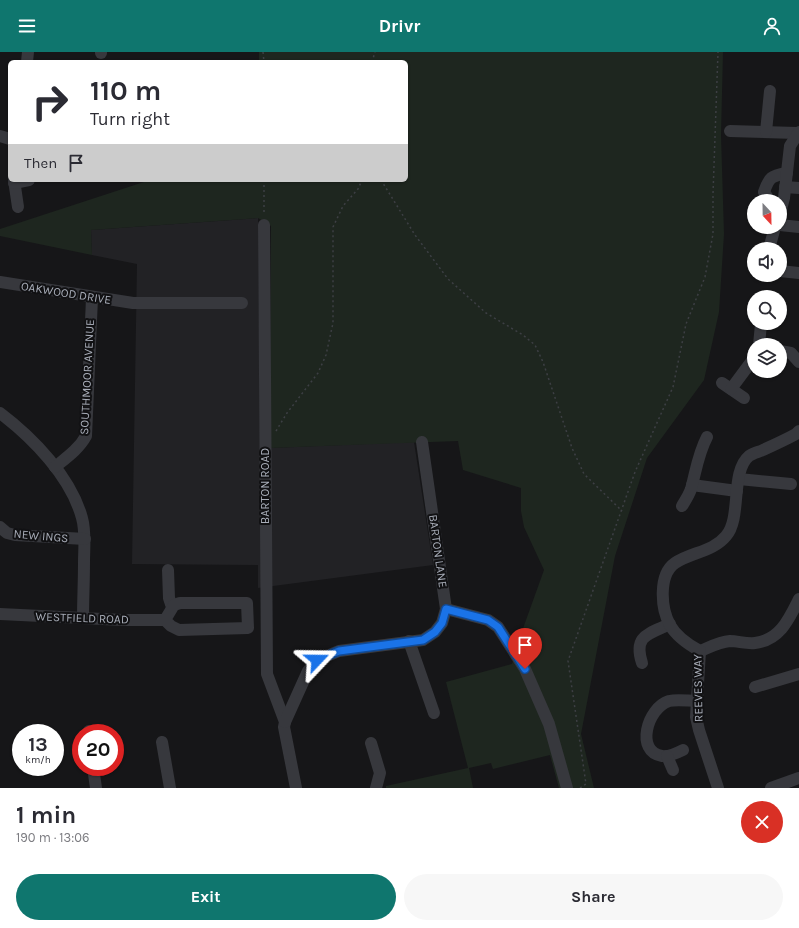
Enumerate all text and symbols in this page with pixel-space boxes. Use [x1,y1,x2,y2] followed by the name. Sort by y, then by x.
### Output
[16,15,38,37] icon: menu
[379,15,420,37] text: Drivr
[761,15,783,37] icon: person
[90,74,161,107] text: 110 m
[24,76,76,128] icon: right
[90,108,170,130] text: Turn right
[65,152,87,174] icon: arrive
[24,154,57,172] text: Then
[747,194,787,234] north arrow
[747,194,787,378] map controls
[747,242,787,282] button: sound
[20,279,112,307] street label: OAKWOOD DRIVE
[747,290,787,330] button: search
[77,319,97,435] street label: SOUTHMOOR AVENUE
[747,338,787,378] button: layers
[258,448,272,524] street label: BARTON ROAD
[426,513,450,589] street label: BARTON LANE
[13,527,69,545] street label: NEW INGS
[35,609,129,627] street label: WESTFIELD ROAD
[508,628,542,669] pin
[514,634,536,656] icon: arrive
[296,639,338,681] position arrow
[690,653,706,722] street label: REEVES WAY
[72,724,124,776] speed limit sign: 20
[28,733,48,756] text: 13
[25,754,51,766] text: km/h
[16,801,76,829] text: 1 min
[741,801,783,843] button: close
[16,830,89,845] text: 190 m · 13:06
[16,874,396,920] button: Exit
[404,874,783,920] button: Share

